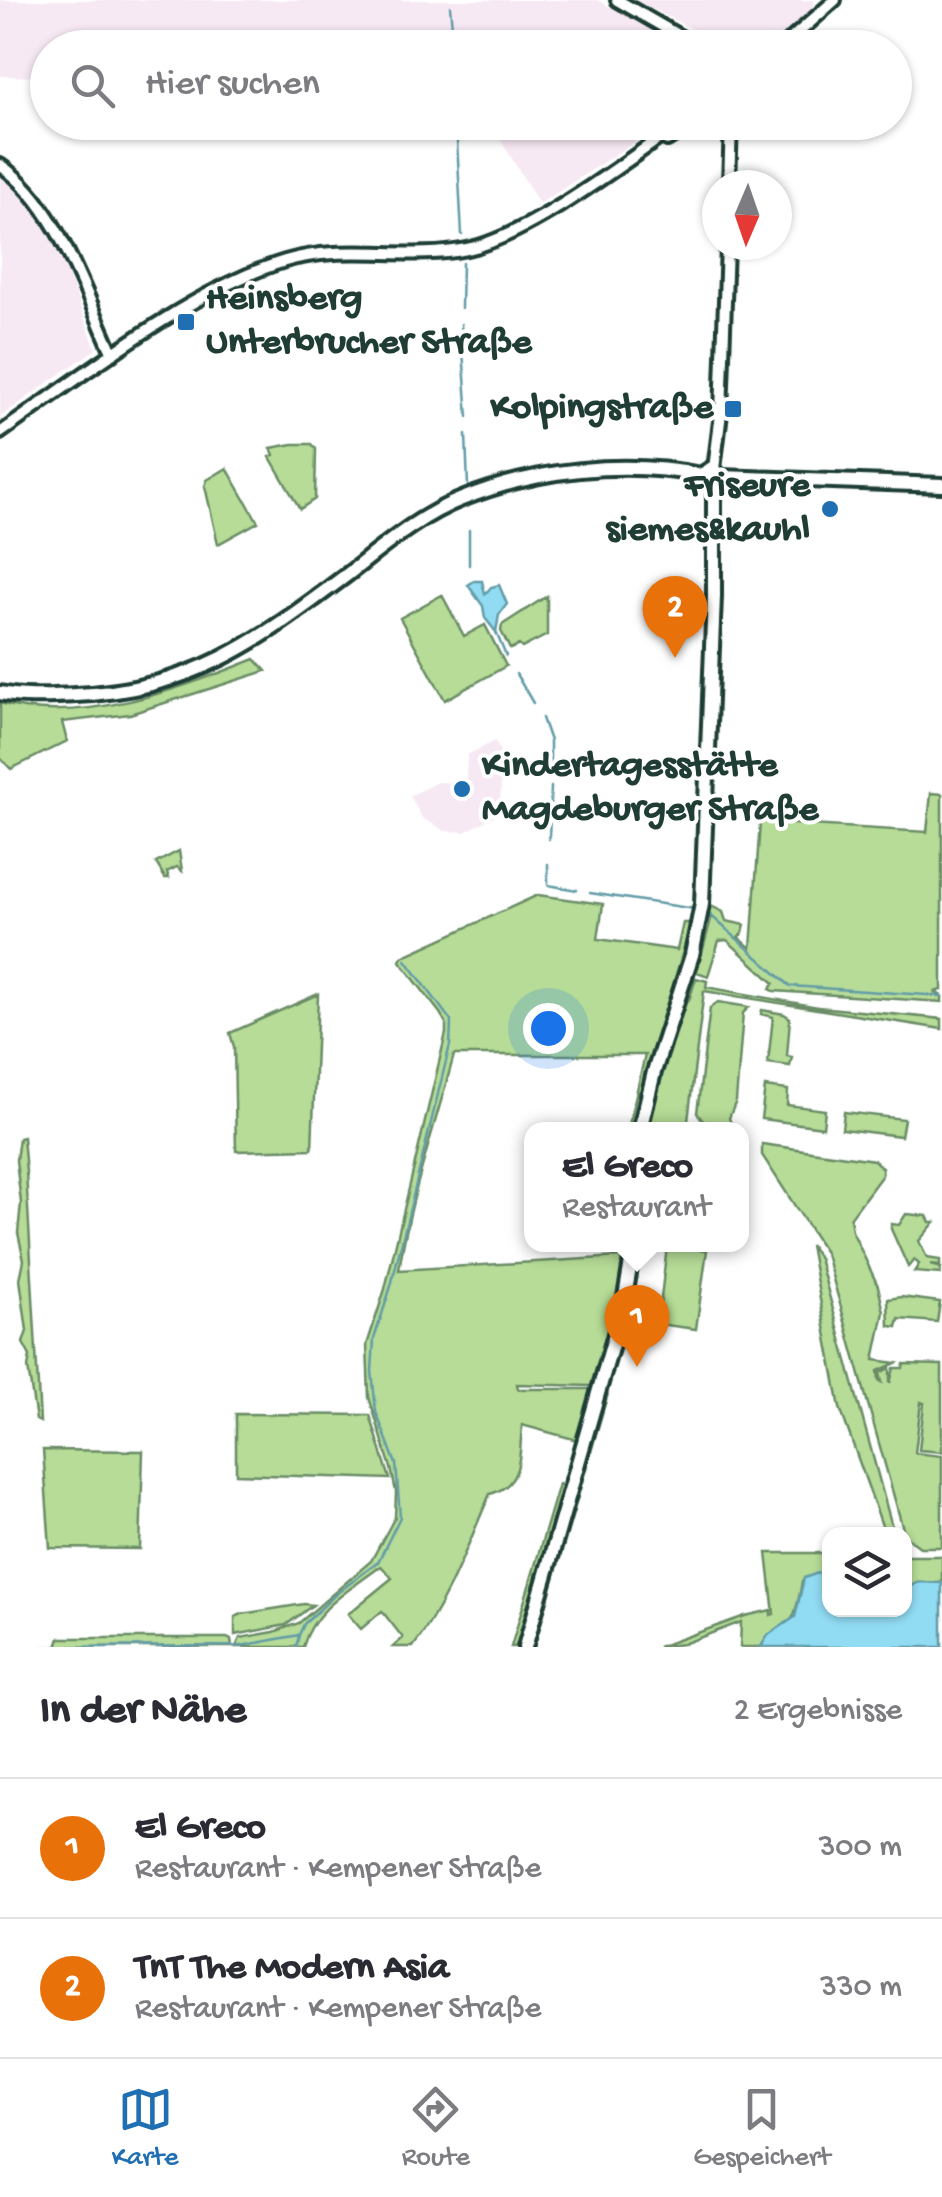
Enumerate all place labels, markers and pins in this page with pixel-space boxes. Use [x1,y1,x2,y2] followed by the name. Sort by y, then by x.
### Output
[206,278,533,366] place label: Heinsberg Unterbrucher Straße
[175,311,197,333] marker: Heinsberg Unterbrucher Straße
[490,387,714,431] place label: Kolpingstraße
[722,398,744,420] marker: Kolpingstraße
[605,465,811,553] place label: Friseure siemes&kauhl
[819,498,841,520] marker: Friseure siemes&kauhl
[642,576,708,658] pin: 2
[481,745,820,833] place label: Kindertagesstätte Magdeburger Straße
[451,778,473,800] marker: Kindertagesstätte Magdeburger Straße
[604,1284,670,1367] pin: 1

